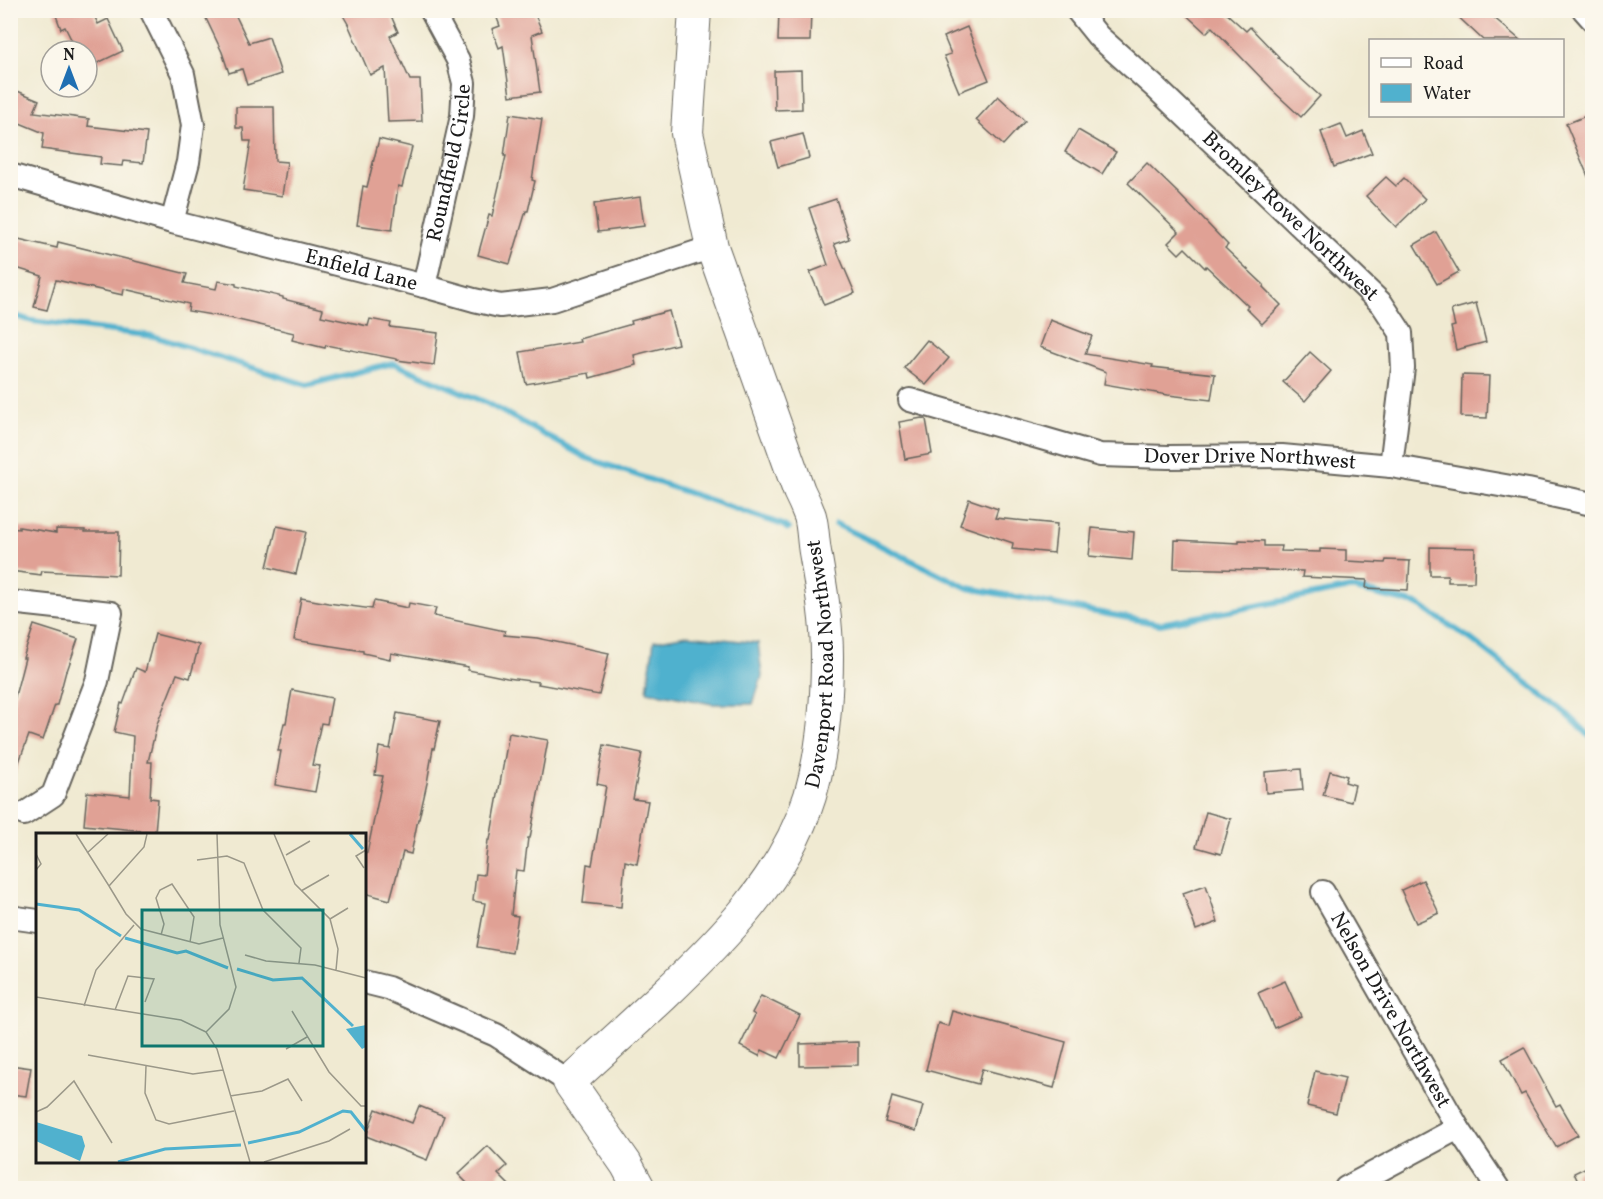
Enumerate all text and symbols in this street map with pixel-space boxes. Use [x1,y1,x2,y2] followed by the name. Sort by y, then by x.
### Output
[39,39,99,99] north arrow
[1369,39,1564,117] legend
[63,45,75,67] text: N
[1423,52,1464,77] text: Road
[1423,82,1471,107] text: Water
[420,83,478,245] street label: Roundfield Circle
[1195,125,1385,308] street label: Bromley Rowe Northwest
[302,242,421,298] street label: Enfield Lane
[1143,441,1358,477] street label: Dover Drive Northwest
[798,538,842,792] street label: Davenport Road Northwest
[36,833,366,1163] inset map
[1323,907,1458,1113] street label: Nelson Drive Northwest

